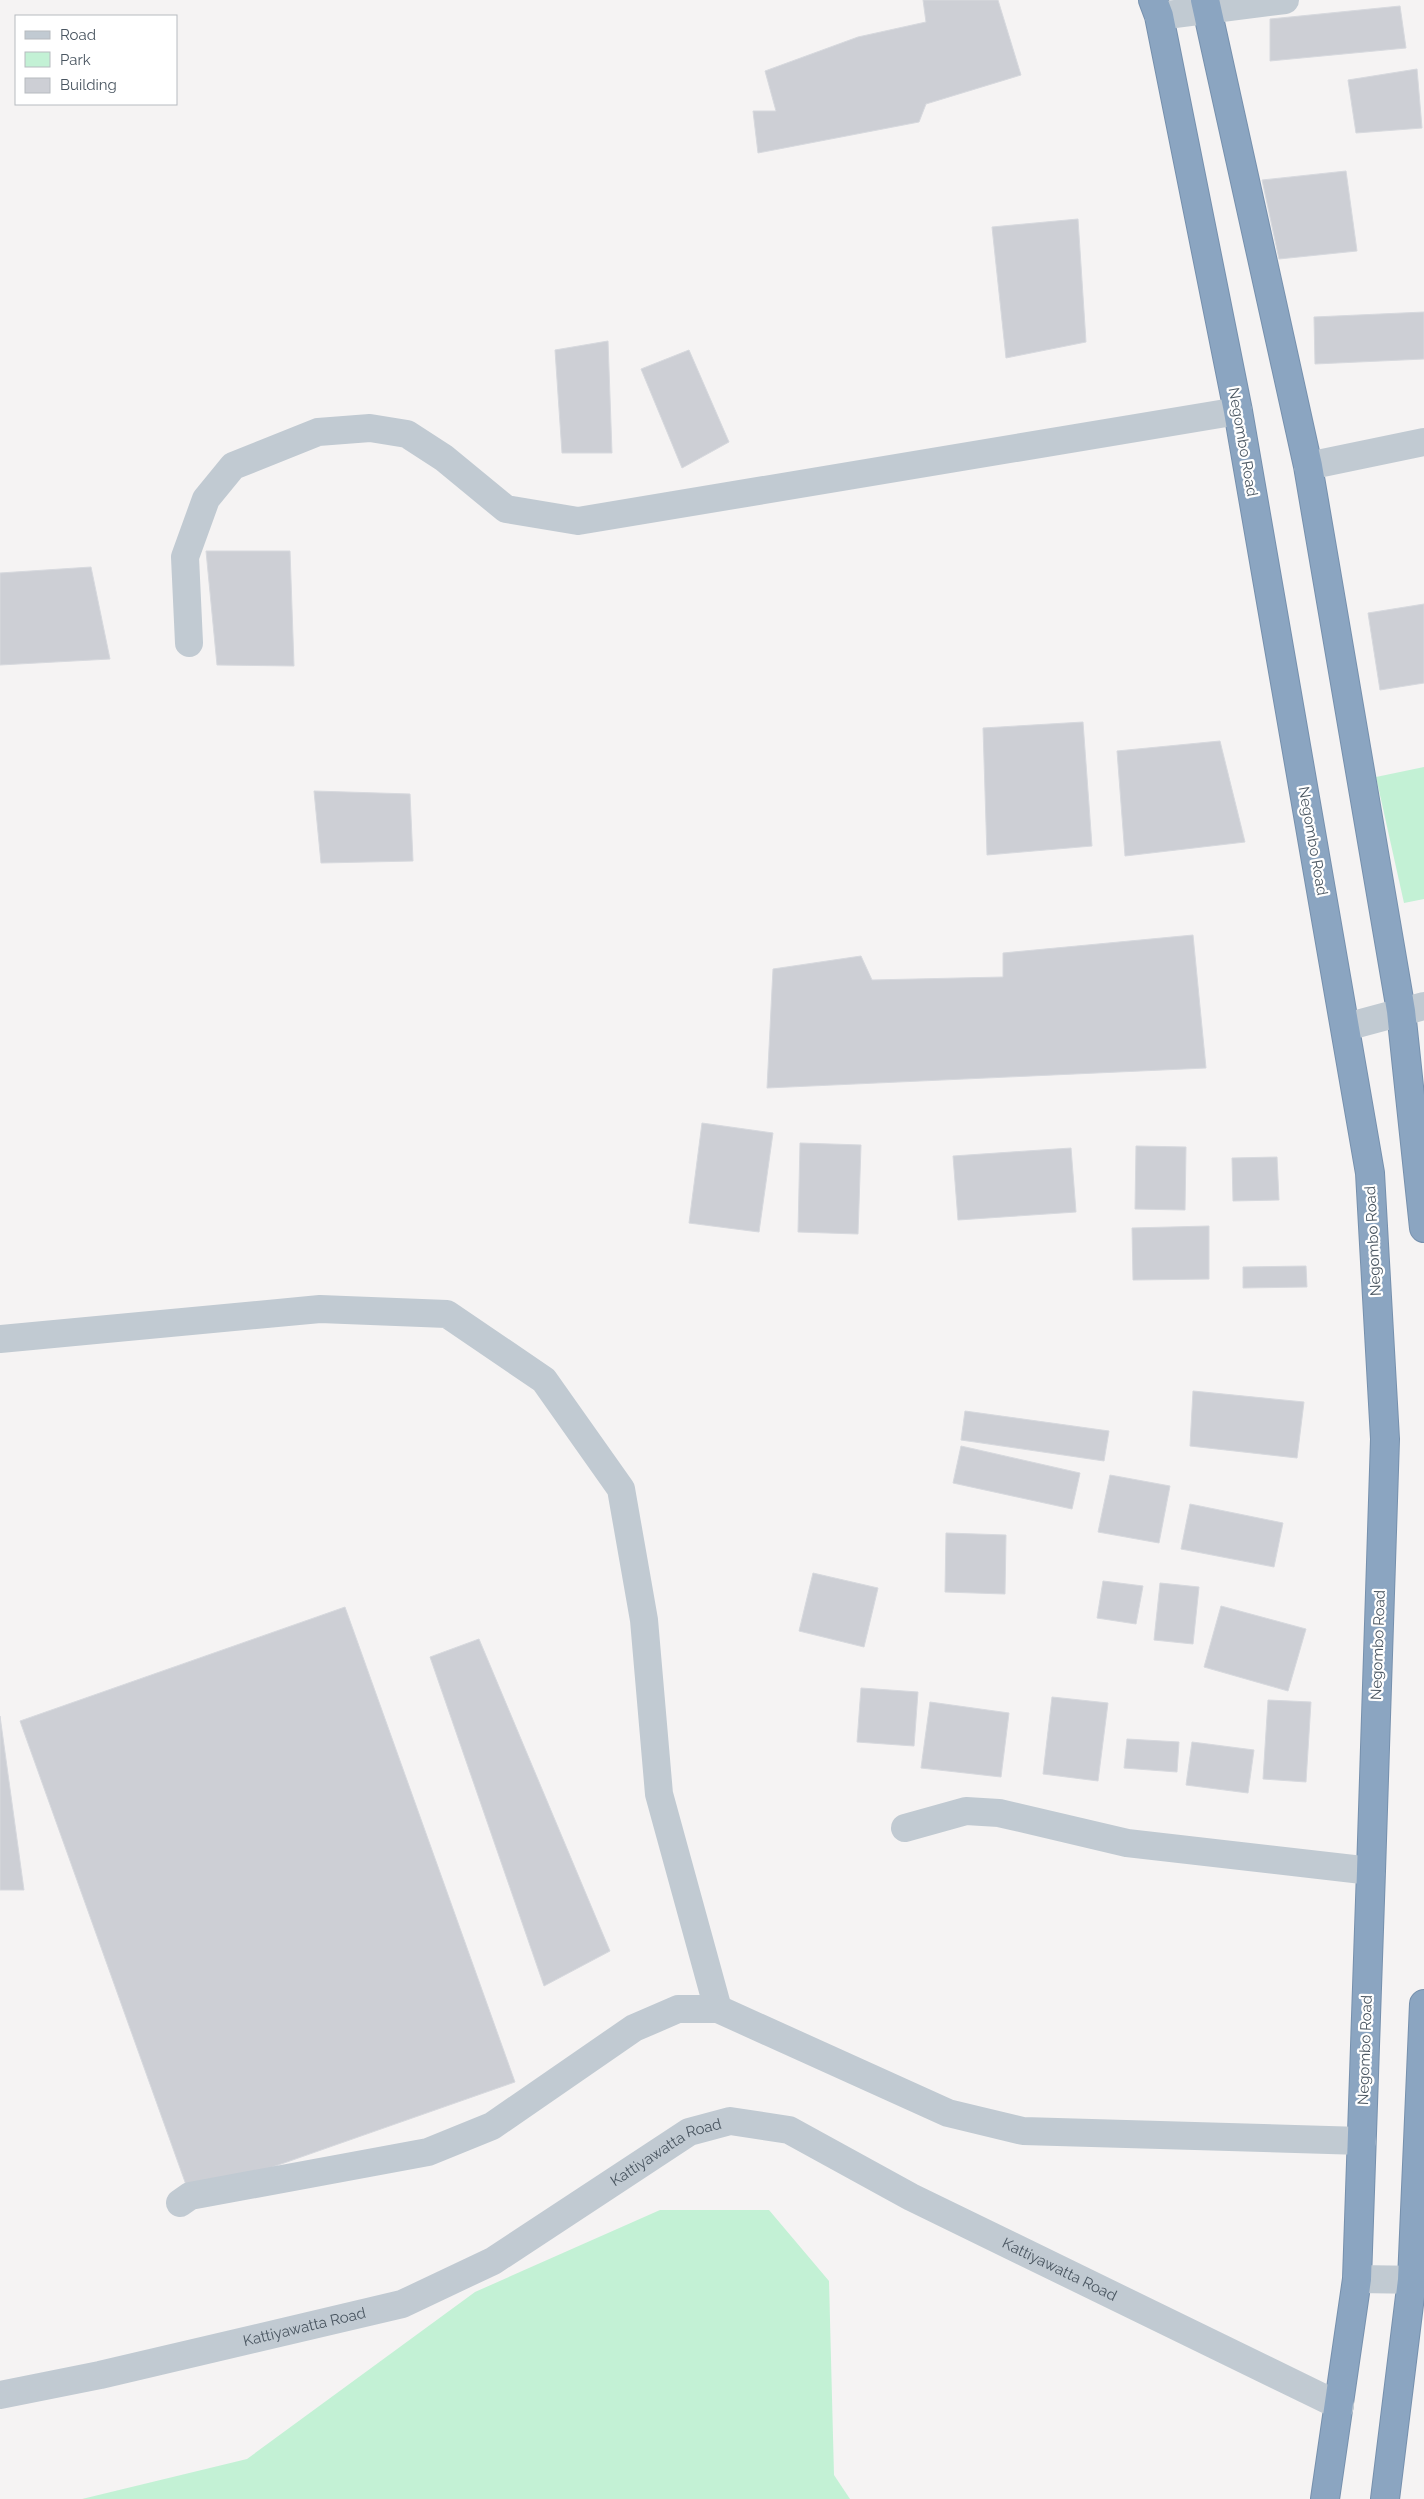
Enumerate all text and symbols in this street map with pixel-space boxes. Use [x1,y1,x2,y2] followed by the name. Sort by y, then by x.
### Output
[15,15,178,105] legend
[60,26,96,44] text: Road
[60,51,91,69] text: Park
[60,76,117,94] text: Building
[1225,386,1261,498] street label: Negombo Road
[1295,785,1331,897] street label: Negombo Road
[1361,1185,1385,1297] street label: Negombo Road
[1367,1590,1389,1700] street label: Negombo Road
[1354,1995,1376,2105] street label: Negombo Road
[607,2115,723,2190] street label: Kattiyawatta Road
[999,2234,1120,2305] street label: Kattiyawatta Road
[241,2304,367,2350] street label: Kattiyawatta Road

